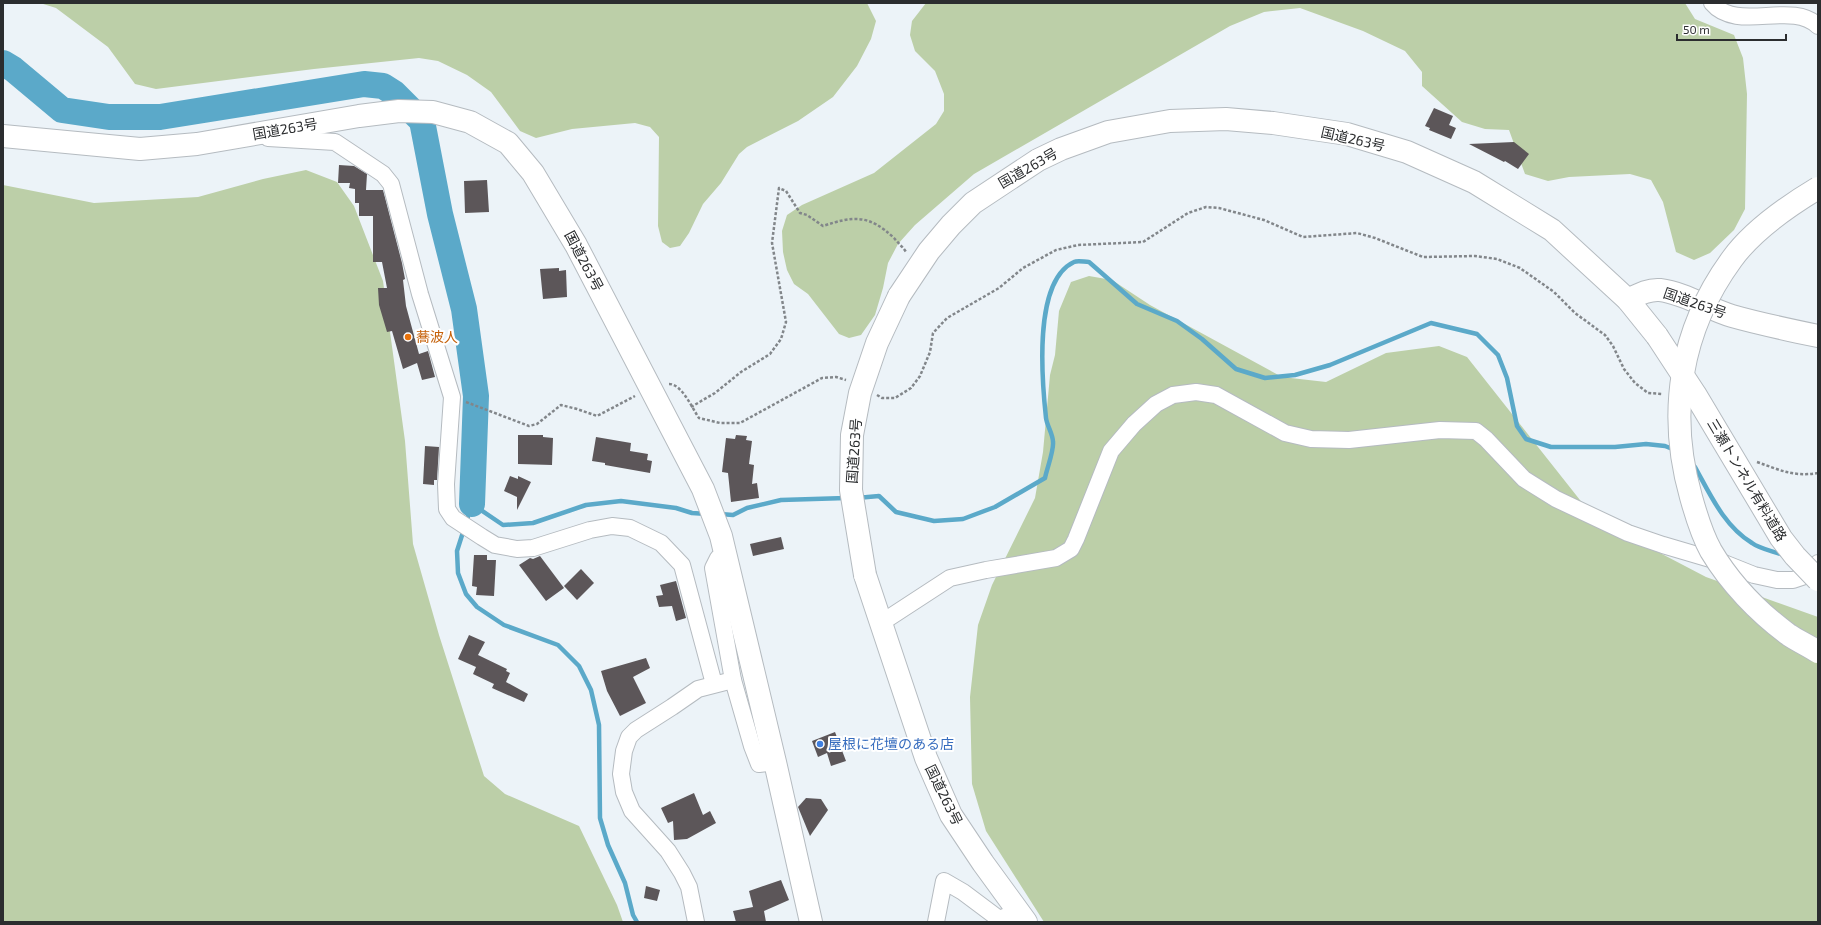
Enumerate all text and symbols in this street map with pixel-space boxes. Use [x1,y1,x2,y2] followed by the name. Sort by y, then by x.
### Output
[1677,16,1786,42] scale bar
[1683,22,1710,36] text: 50 m
[251,114,319,143] street label: 国道263号
[1319,123,1387,154] street label: 国道263号
[995,144,1060,191] street label: 国道263号
[562,228,607,294] street label: 国道263号
[1661,284,1729,321] street label: 国道263号
[416,328,458,345] place label: 蕎波人
[403,332,413,342] marker: 蕎波人
[1704,415,1791,544] street label: 三瀬トンネル有料道路
[843,418,864,484] street label: 国道263号
[828,735,954,752] place label: 屋根に花壇のある店
[815,739,825,749] marker: 屋根に花壇のある店
[922,762,966,828] street label: 国道263号

